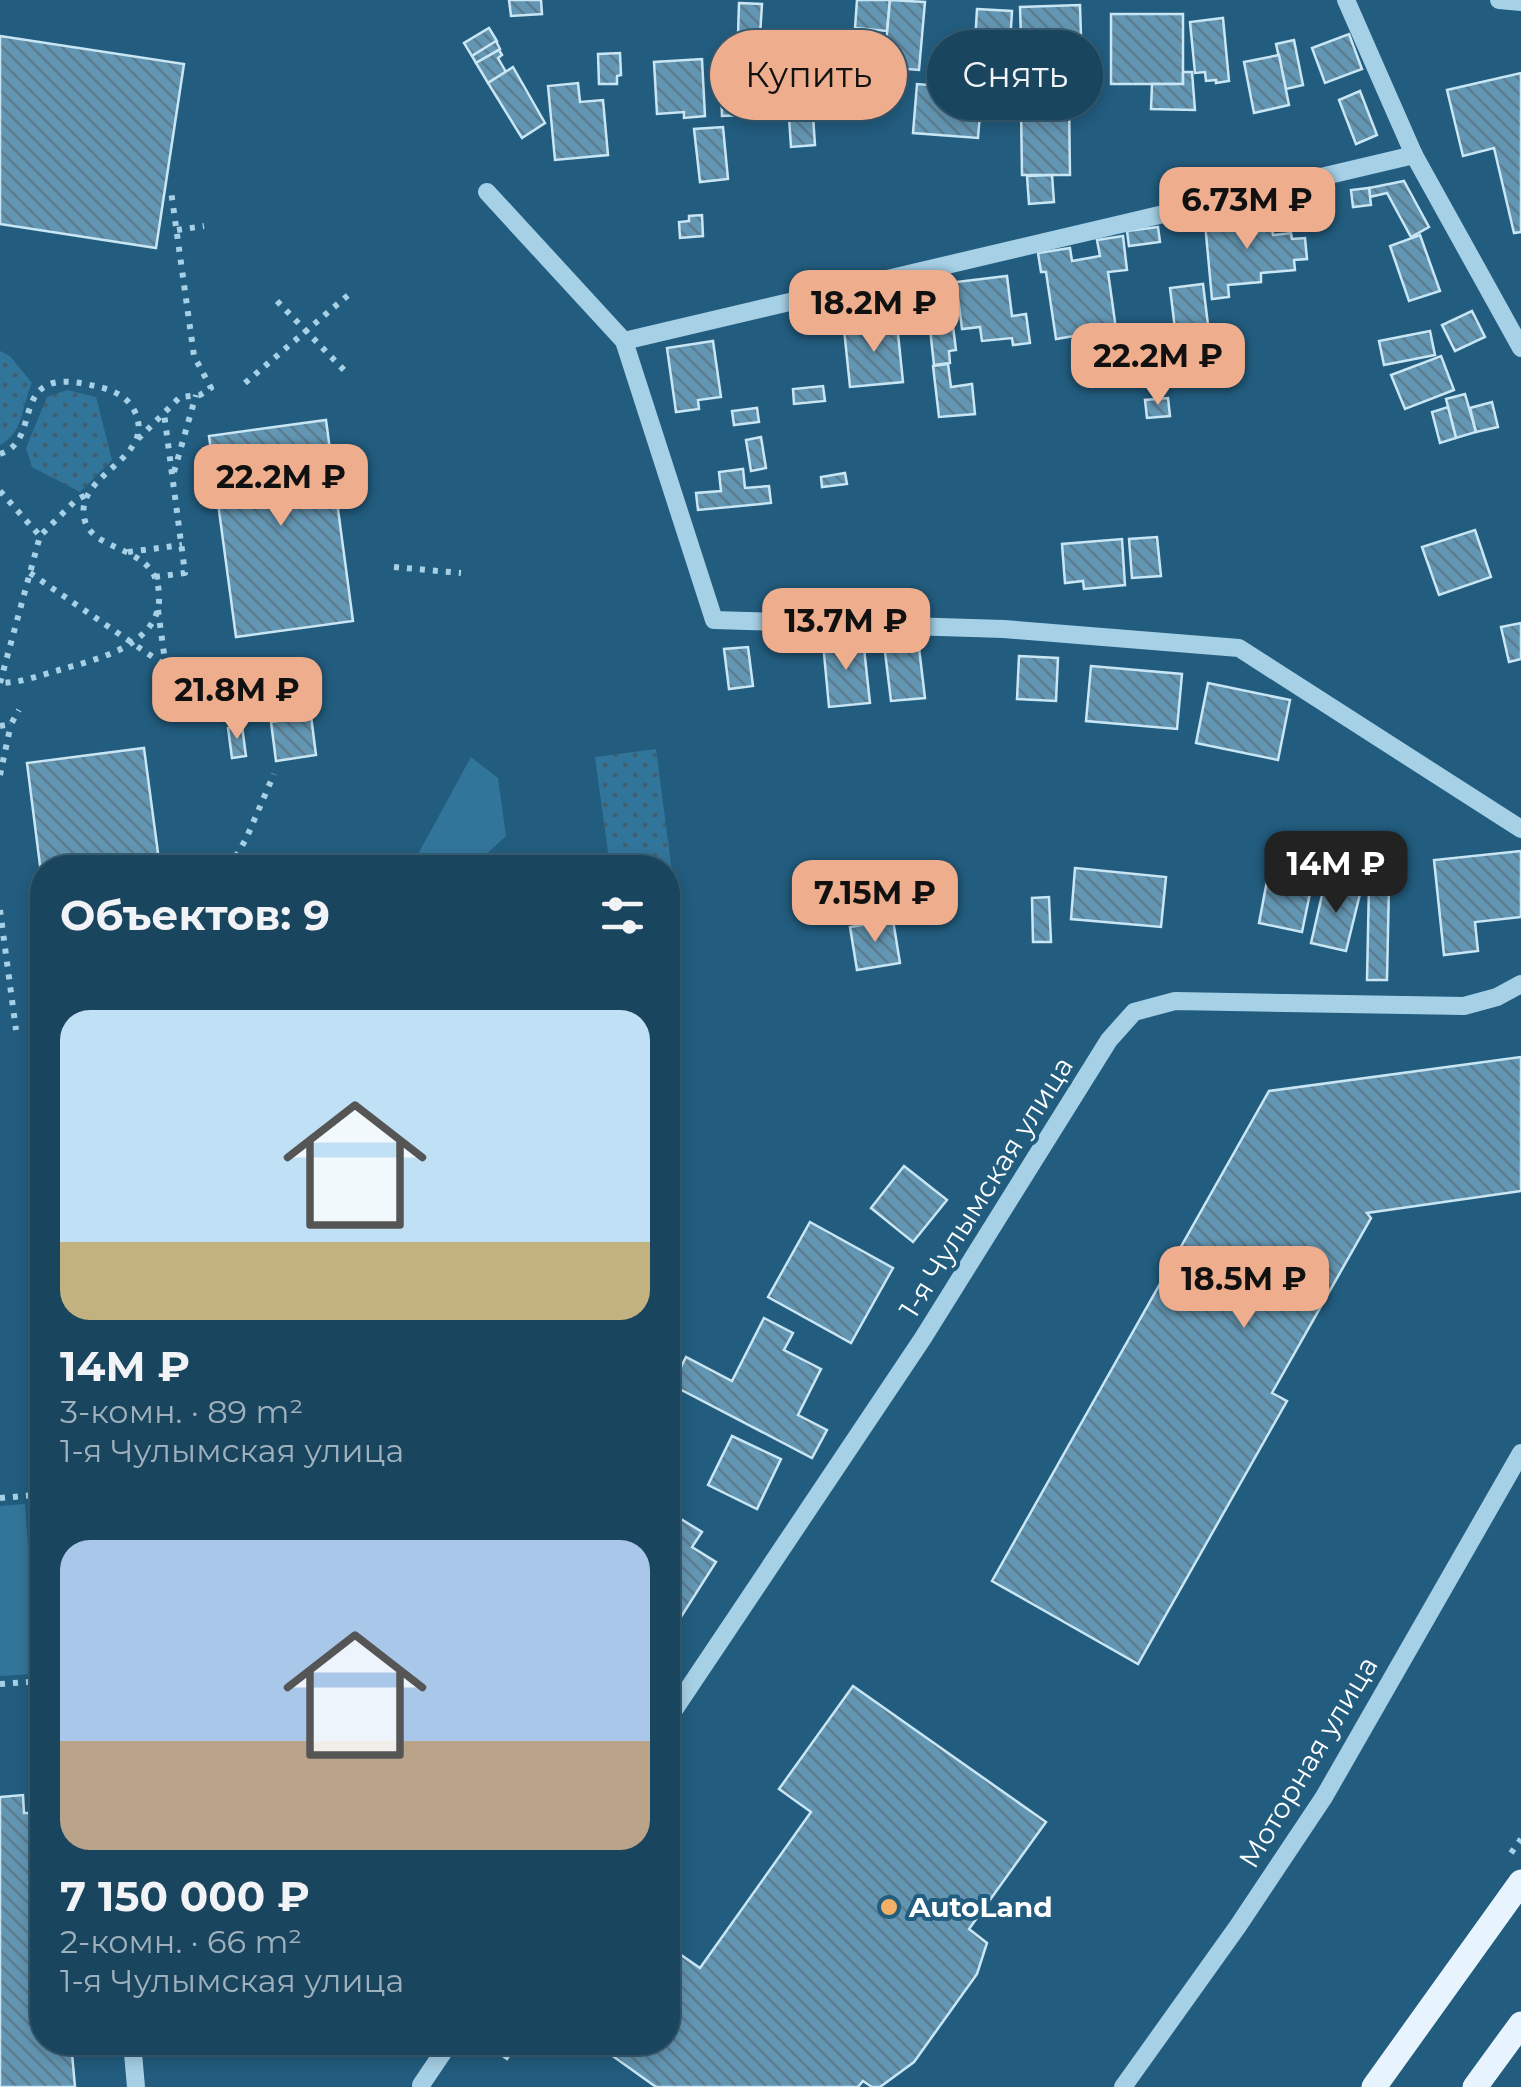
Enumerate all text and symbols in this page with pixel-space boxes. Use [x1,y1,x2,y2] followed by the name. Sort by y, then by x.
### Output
[710,30,907,120] chip: Купить
[927,30,1103,120] chip: Снять
[1155,167,1339,252] pin: 6.73M ₽
[1181,180,1313,219] text: 6.73M ₽
[782,270,966,355] pin: 18.2M ₽
[811,283,937,322] text: 18.2M ₽
[1066,323,1250,408] pin: 22.2M ₽
[1093,336,1223,375] text: 22.2M ₽
[189,444,373,529] pin: 22.2M ₽
[216,457,346,496] text: 22.2M ₽
[754,588,938,673] pin: 13.7M ₽
[784,601,908,640] text: 13.7M ₽
[145,657,329,742] pin: 21.8M ₽
[174,670,300,709] text: 21.8M ₽
[1266,831,1406,916] pin: 14M ₽
[1286,844,1386,883] text: 14M ₽
[783,860,967,945] pin: 7.15M ₽
[814,873,936,912] text: 7.15M ₽
[595,888,650,943] icon: filters
[60,889,330,941] text: Объектов: 9
[892,1050,1080,1324] street label: 1-я Чулымская улица
[265,1075,445,1255] icon: home
[1152,1246,1336,1331] pin: 18.5M ₽
[1181,1259,1307,1298] text: 18.5M ₽
[60,1340,190,1392] text: 14M ₽
[60,1392,303,1431] text: 3-комн. · 89 m²
[60,1431,404,1470] text: 1-я Чулымская улица
[265,1605,445,1785] icon: home
[1231,1650,1385,1874] street label: Моторная улица
[60,1870,310,1922] text: 7 150 000 ₽
[908,1890,1053,1924] place label: AutoLand
[878,1896,900,1918] marker: AutoLand
[60,1922,302,1961] text: 2-комн. · 66 m²
[60,1961,404,2000] text: 1-я Чулымская улица

